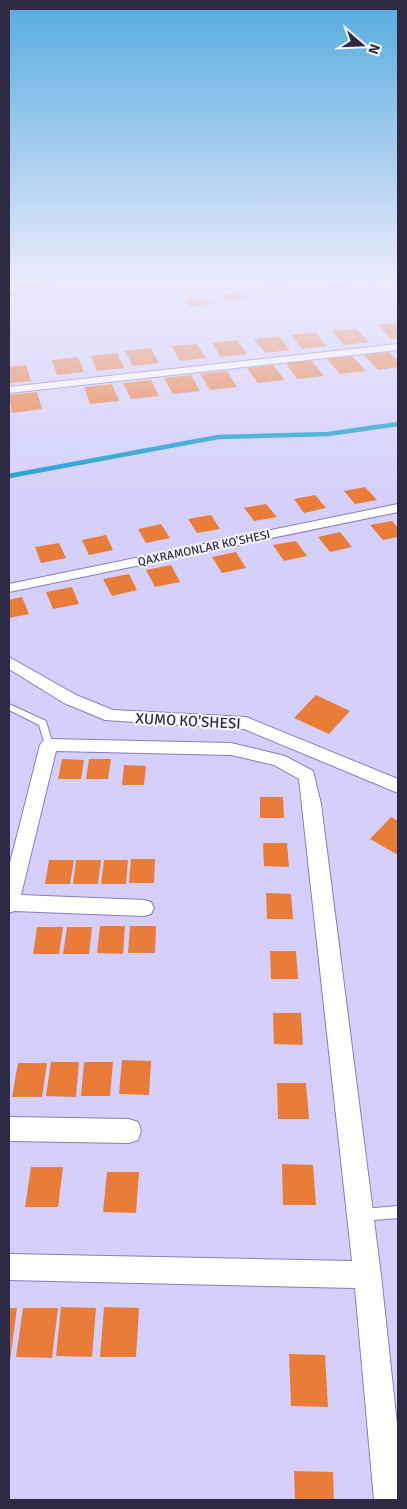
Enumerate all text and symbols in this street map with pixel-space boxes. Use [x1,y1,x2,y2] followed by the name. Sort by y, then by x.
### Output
[337,20,387,70] north arrow
[364,42,383,56] text: N
[137,527,272,570] street label: QAXRAMONLAR KO'SHESI
[135,709,241,733] street label: XUMO KO'SHESI

